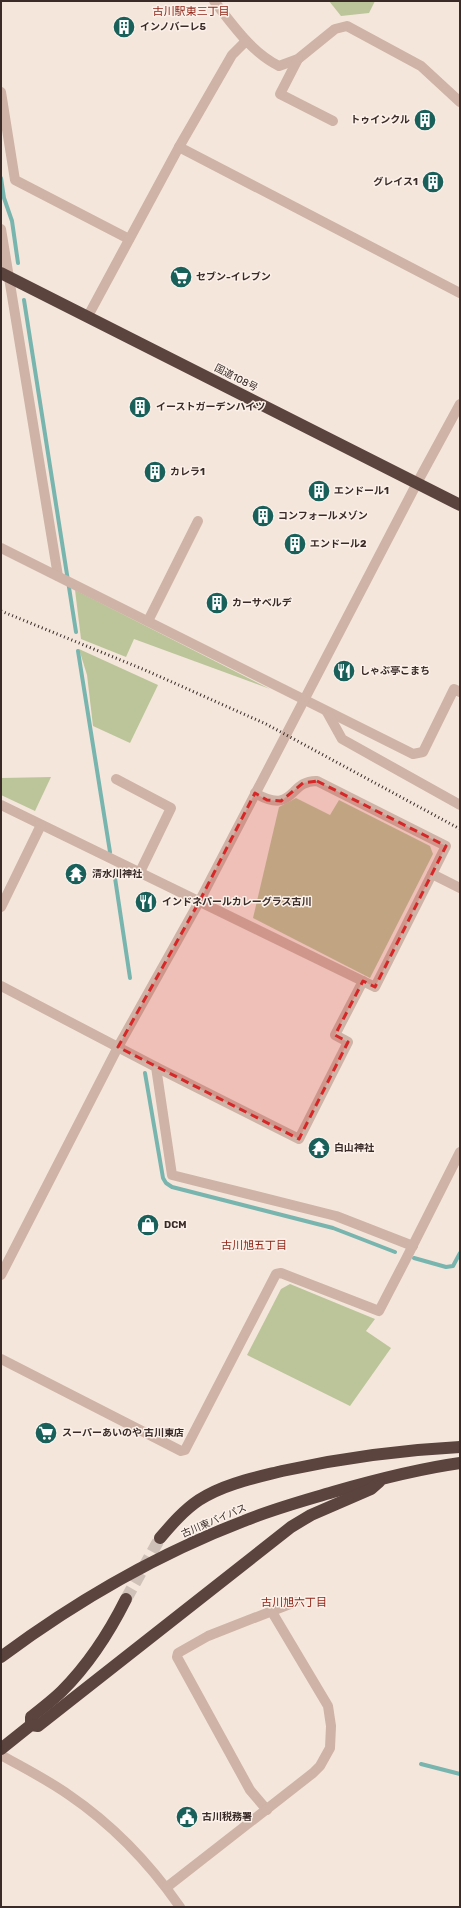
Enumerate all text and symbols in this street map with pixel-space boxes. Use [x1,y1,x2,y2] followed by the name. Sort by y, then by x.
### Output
[153,5,230,18] district label: 古川駅東三丁目
[111,14,137,40] building icon: インノバーレ5
[140,21,206,33] place label: インノバーレ5
[412,107,438,133] building icon: トゥインクル
[350,114,410,126] place label: トゥインクル
[420,169,446,195] building icon: グレイス1
[373,176,418,188] place label: グレイス1
[168,264,194,290] supermarket icon: セブン-イレブン
[196,271,271,283] place label: セブン-イレブン
[212,362,260,394] street label: 国道108号
[127,394,153,420] building icon: イーストガーデンハイツ
[156,401,265,413] place label: イーストガーデンハイツ
[142,459,168,485] building icon: カレラ1
[170,466,205,478] place label: カレラ1
[306,478,332,504] building icon: エンドール1
[334,485,389,497] place label: エンドール1
[250,503,276,529] building icon: コンフォールメゾン
[278,510,368,522] place label: コンフォールメゾン
[282,531,308,557] building icon: エンドール2
[310,538,367,550] place label: エンドール2
[204,590,230,616] building icon: カーサベルデ
[232,597,292,609] place label: カーサベルデ
[331,658,357,684] restaurant icon: しゃぶ亭こまち
[360,665,430,677] place label: しゃぶ亭こまち
[63,861,89,887] temple icon: 清水川神社
[92,868,143,880] place label: 清水川神社
[133,889,159,915] restaurant icon: インドネパールカレーグラス古川
[162,896,312,908] place label: インドネパールカレーグラス古川
[306,1135,332,1161] temple icon: 白山神社
[334,1142,375,1154] place label: 白山神社
[135,1212,161,1238] shop icon: DCM
[164,1219,186,1231] place label: DCM
[221,1239,287,1252] district label: 古川旭五丁目
[33,1420,59,1446] supermarket icon: スーパーあいのや 古川東店
[62,1427,184,1439] place label: スーパーあいのや 古川東店
[180,1502,248,1540] street label: 古川東バイパス
[261,1596,327,1609] district label: 古川旭六丁目
[174,1804,200,1830] public building icon: 古川税務署
[202,1811,252,1823] place label: 古川税務署

